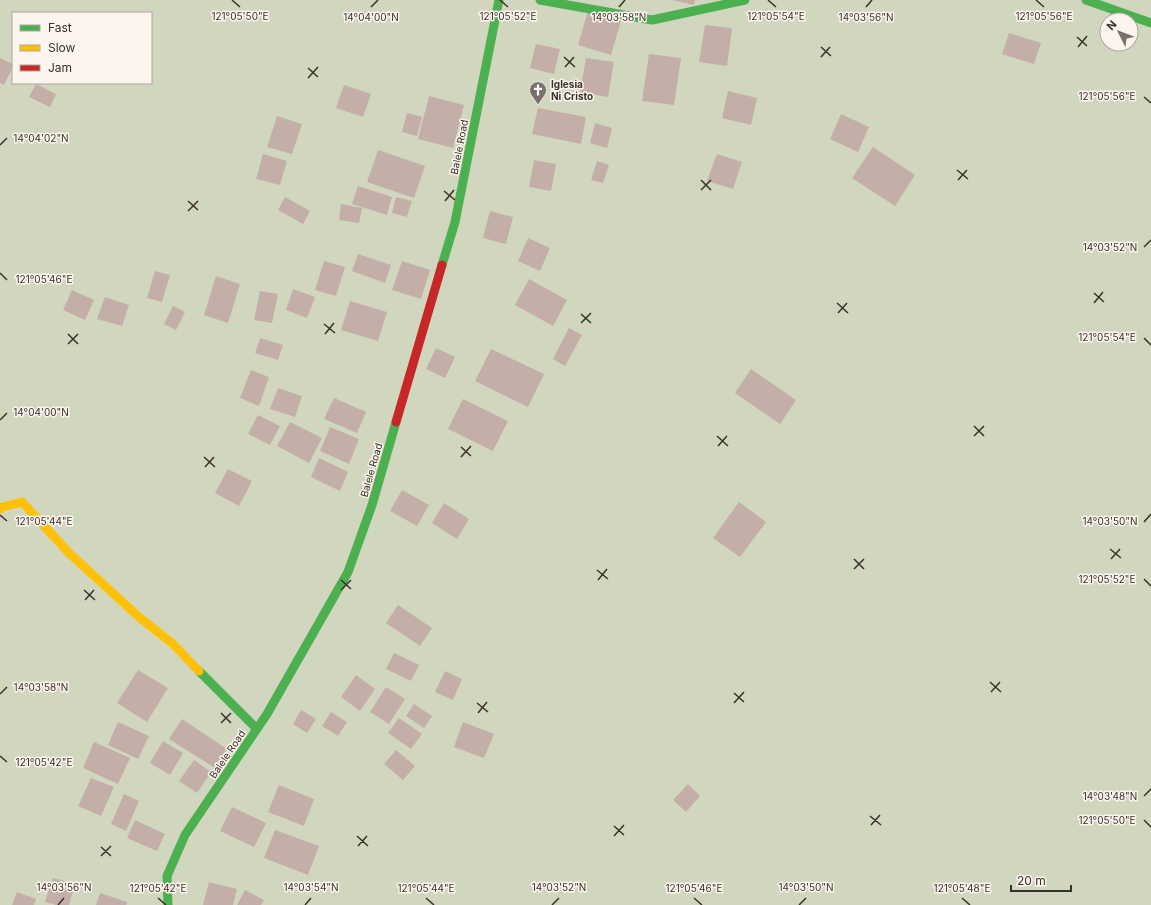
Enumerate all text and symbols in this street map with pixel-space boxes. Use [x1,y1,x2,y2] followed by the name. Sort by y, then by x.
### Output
[211,10,269,22] text: 121°05'50"E
[479,10,537,22] text: 121°05'52"E
[747,10,805,22] text: 121°05'54"E
[1015,10,1073,22] text: 121°05'56"E
[343,11,399,23] text: 14°04'00"N
[592,11,646,23] text: 14°03'58"N
[839,11,893,23] text: 14°03'56"N
[12,12,152,84] legend
[1099,12,1139,52] north arrow
[1104,18,1120,33] text: N
[48,20,72,35] text: Fast
[48,40,76,55] text: Slow
[48,60,72,75] text: Jam
[551,78,593,102] place label: Iglesia Ni Cristo
[528,80,548,105] church icon: Iglesia Ni Cristo
[1078,90,1136,102] text: 121°05'56"E
[448,119,470,175] street label: Balele Road
[13,132,69,144] text: 14°04'02"N
[1083,241,1137,253] text: 14°03'52"N
[16,273,72,285] text: 121°05'46"E
[1078,331,1136,343] text: 121°05'54"E
[13,406,69,418] text: 14°04'00"N
[358,442,384,498] street label: Balele Road
[15,515,73,527] text: 121°05'44"E
[1083,515,1137,527] text: 14°03'50"N
[1078,573,1136,585] text: 121°05'52"E
[14,681,68,693] text: 14°03'58"N
[206,728,248,780] street label: Balele Road
[16,756,72,768] text: 121°05'42"E
[1083,790,1137,802] text: 14°03'48"N
[1078,814,1136,826] text: 121°05'50"E
[1011,867,1071,893] scale bar
[1017,873,1046,888] text: 20 m
[37,881,91,893] text: 14°03'56"N
[283,881,339,893] text: 14°03'54"N
[532,881,586,893] text: 14°03'52"N
[779,881,833,893] text: 14°03'50"N
[130,882,186,894] text: 121°05'42"E
[397,882,455,894] text: 121°05'44"E
[666,882,722,894] text: 121°05'46"E
[934,882,990,894] text: 121°05'48"E

